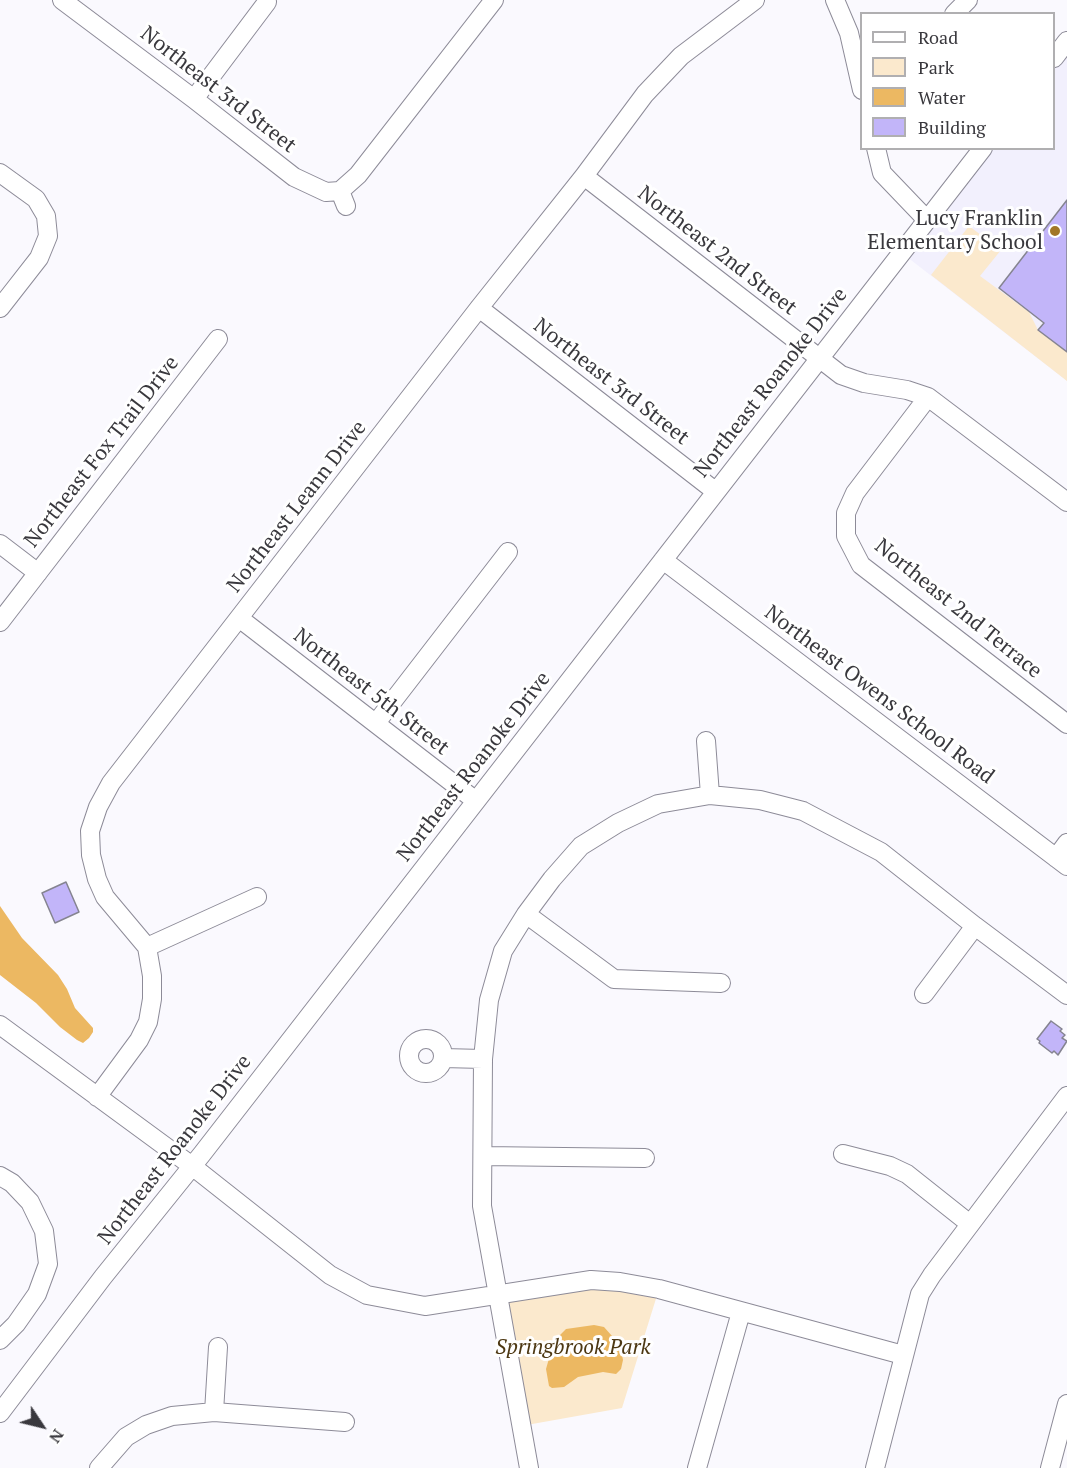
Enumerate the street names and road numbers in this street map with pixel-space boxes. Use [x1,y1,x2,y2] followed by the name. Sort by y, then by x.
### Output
[135,21,301,159] street label: Northeast 3rd Street
[633,181,801,321] street label: Northeast 2nd Street
[689,283,853,483] street label: Northeast Roanoke Drive
[528,313,694,451] street label: Northeast 3rd Street
[19,351,185,553] street label: Northeast Fox Trail Drive
[222,416,372,598] street label: Northeast Leann Drive
[869,534,1047,684] street label: Northeast 2nd Terrace
[759,600,999,790] street label: Northeast Owens School Road
[288,623,454,761] street label: Northeast 5th Street
[392,667,556,867] street label: Northeast Roanoke Drive
[93,1050,257,1250] street label: Northeast Roanoke Drive

